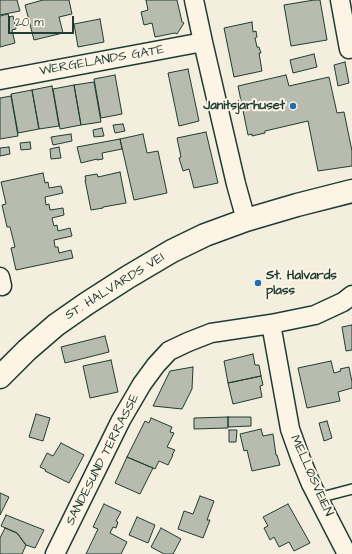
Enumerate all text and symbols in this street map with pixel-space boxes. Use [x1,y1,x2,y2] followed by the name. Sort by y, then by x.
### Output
[10,8,76,34] scale bar
[15,14,44,31] text: 20 m
[38,42,166,80] street label: WERGELANDS GATE
[203,98,285,114] place label: Janitsjarhuset
[288,101,298,111] marker: Janitsjarhuset
[62,250,168,324] street label: ST. HALVARDS VEI
[266,268,337,299] place label: St. Halvards plass
[253,278,263,288] marker: St. Halvards plass
[63,392,143,528] street label: SANDESUND TERRASSE
[286,433,336,519] street label: MELLØSVEIEN

